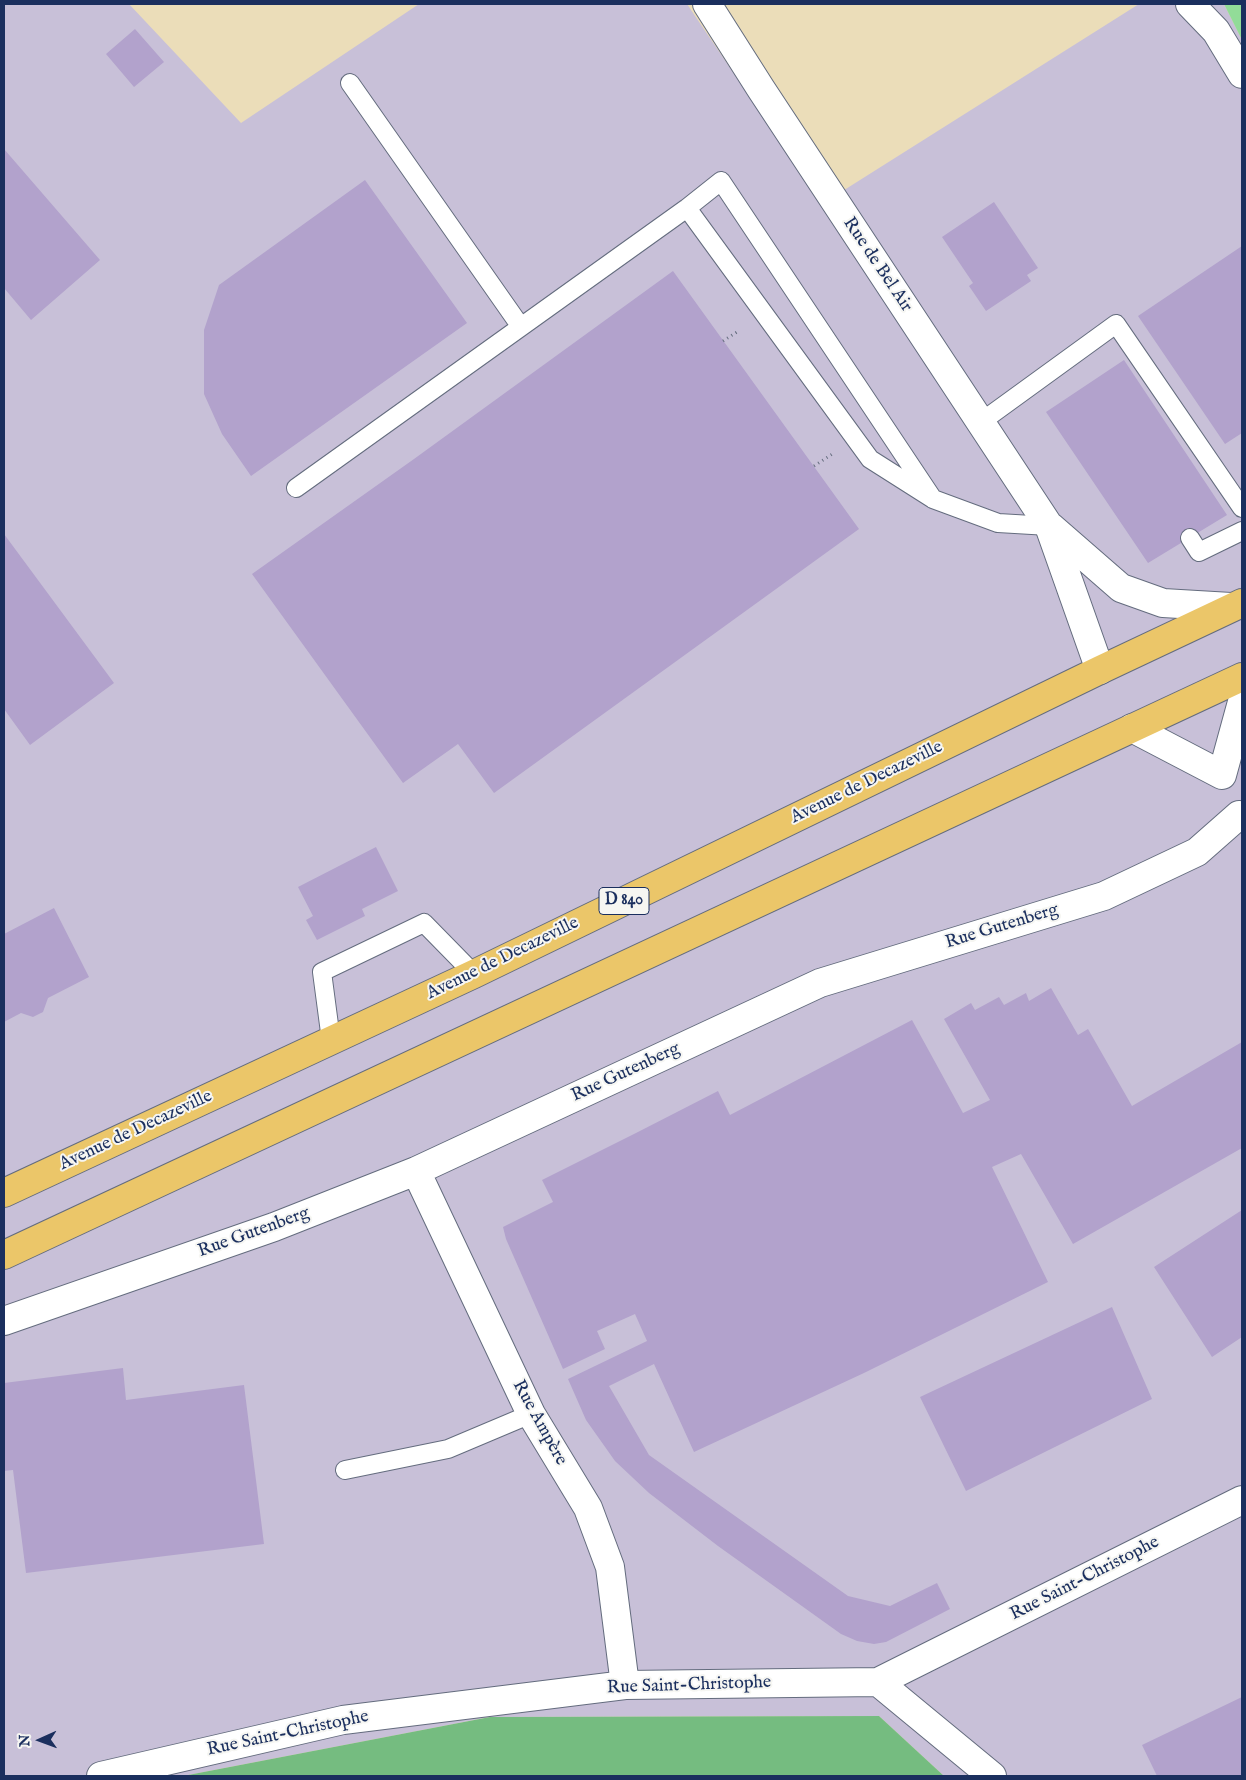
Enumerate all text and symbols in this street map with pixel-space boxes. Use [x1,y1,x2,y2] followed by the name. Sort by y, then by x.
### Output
[837,214,917,316] street label: Rue de Bel Air
[787,737,947,829] street label: Avenue de Decazeville
[599,888,649,914] road number: D 840
[943,900,1061,954] street label: Rue Gutenberg
[423,913,583,1005] street label: Avenue de Decazeville
[568,1038,684,1108] street label: Rue Gutenberg
[56,1086,216,1176] street label: Avenue de Decazeville
[195,1203,313,1263] street label: Rue Gutenberg
[507,1377,571,1469] street label: Rue Ampère
[1007,1532,1163,1626] street label: Rue Saint-Christophe
[606,1672,772,1700] street label: Rue Saint-Christophe
[205,1706,371,1762] street label: Rue Saint-Christophe
[15,1715,65,1765] north arrow
[16,1734,34,1747] text: N

